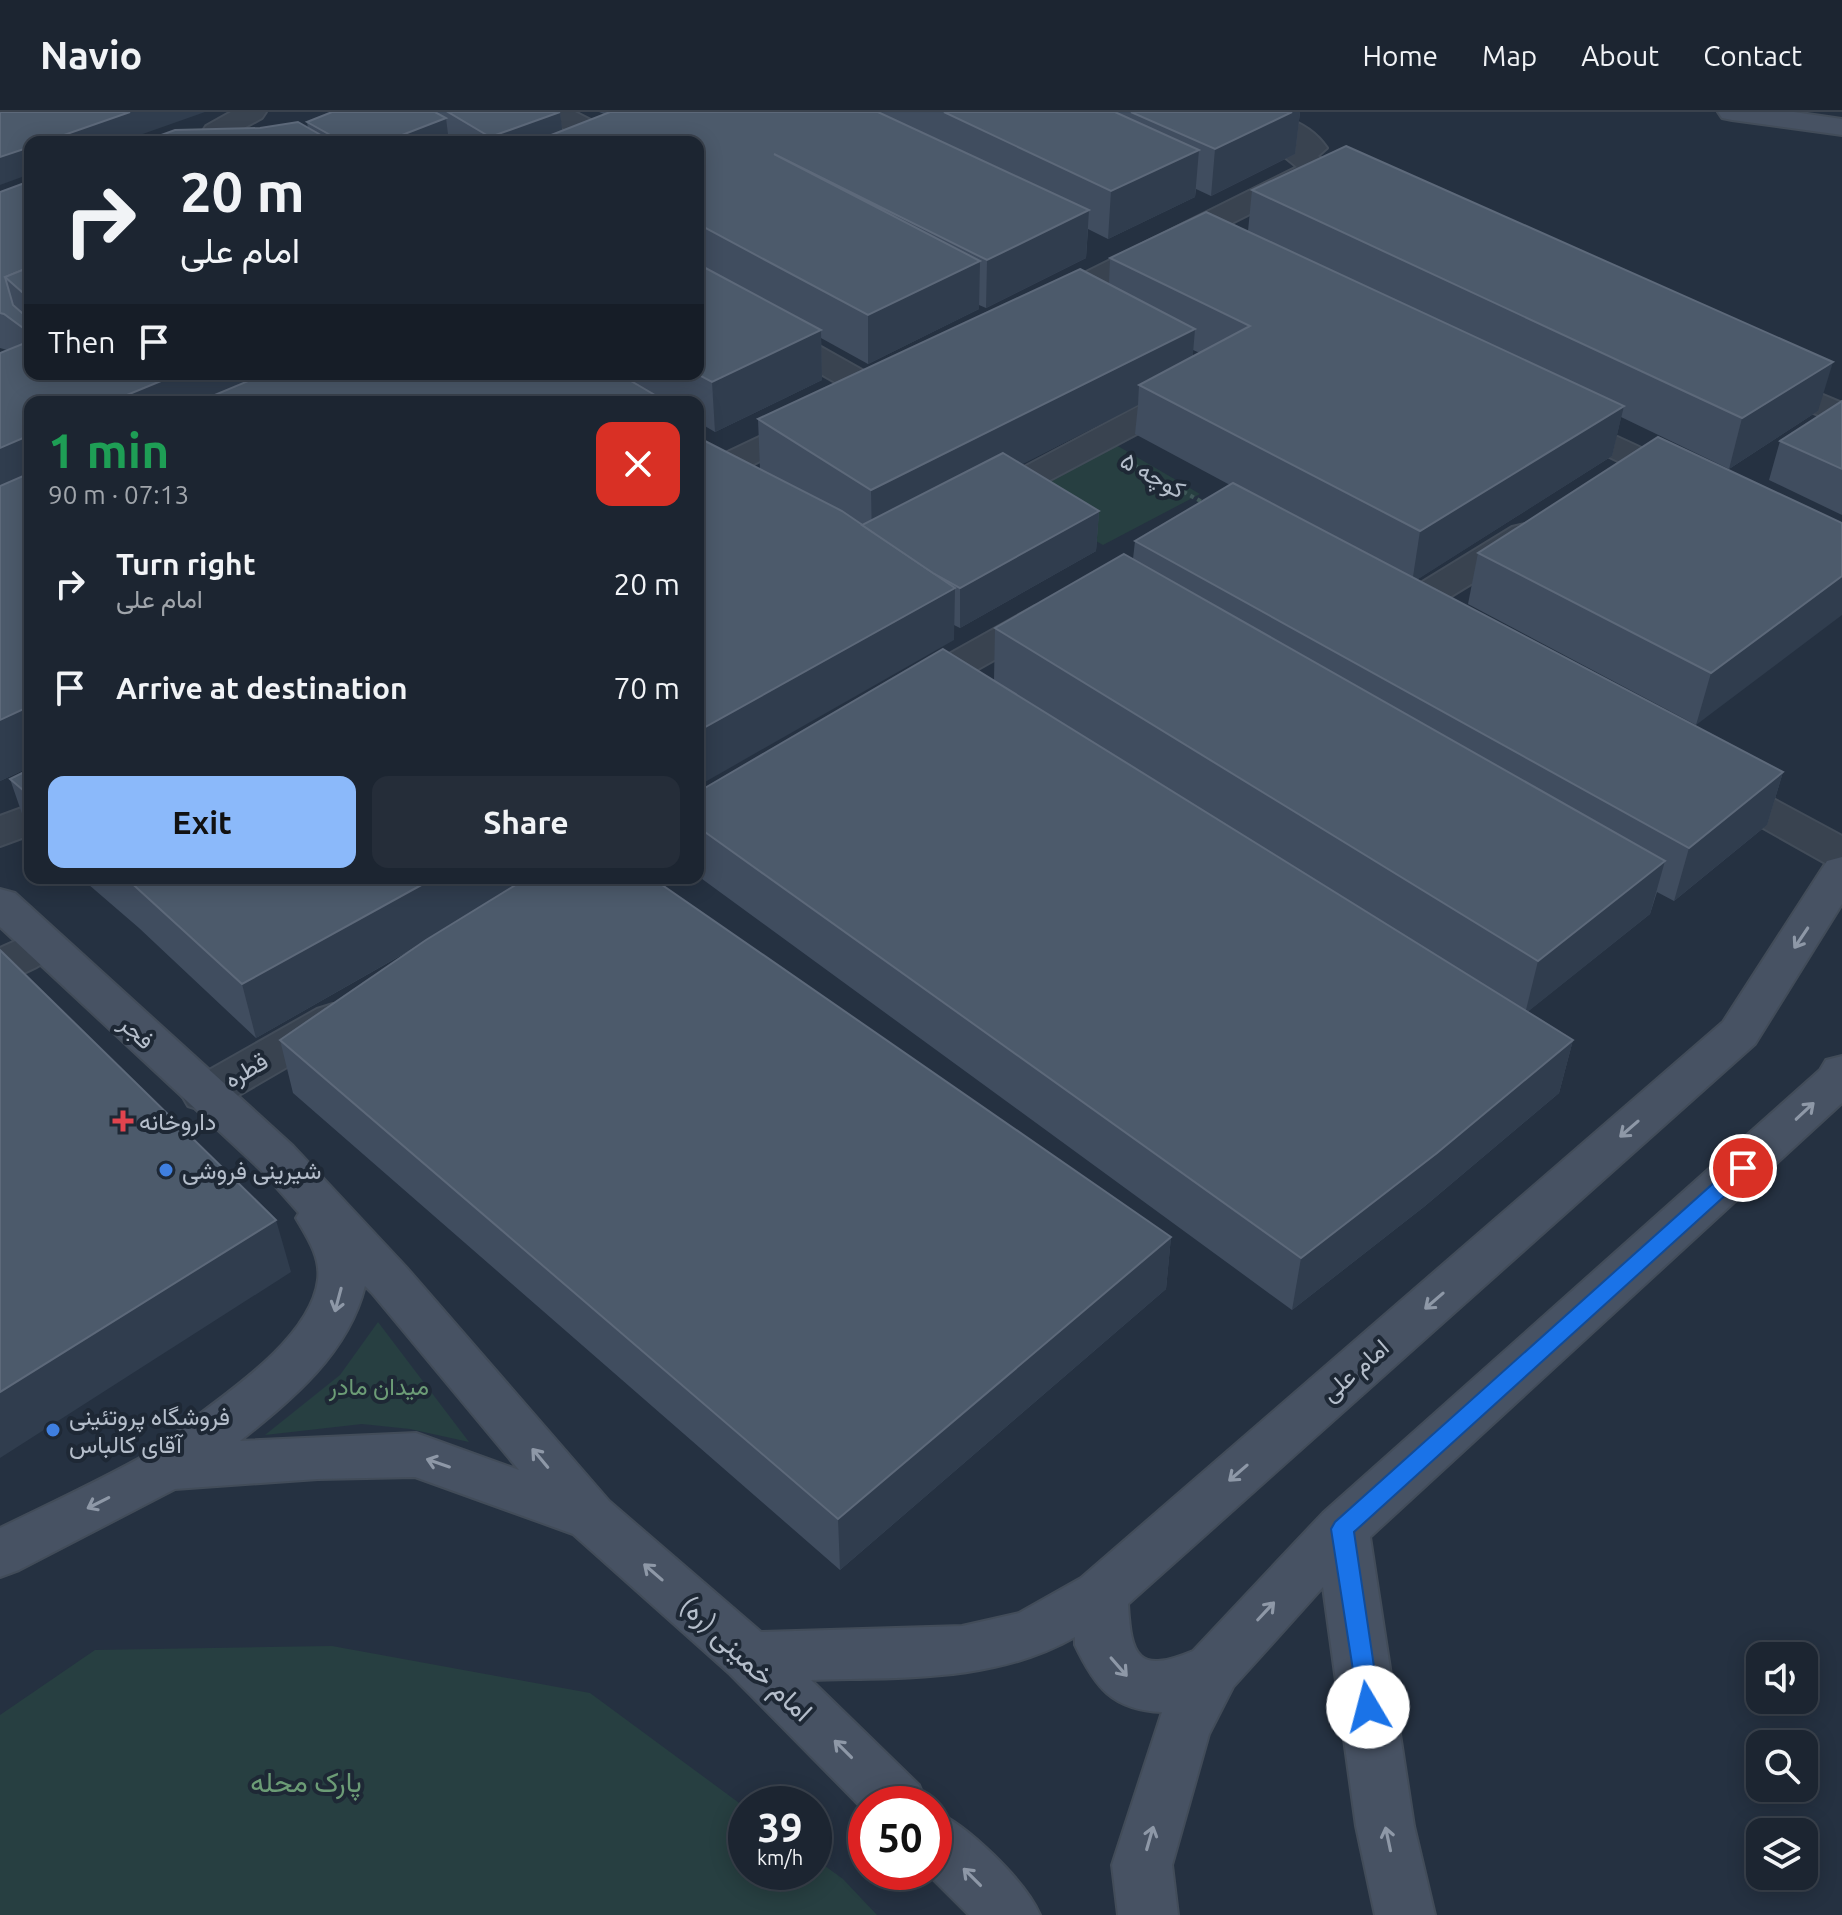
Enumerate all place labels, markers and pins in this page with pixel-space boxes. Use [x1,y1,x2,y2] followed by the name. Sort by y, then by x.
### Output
[139,1108,216,1137] place label: داروخانه
[114,1112,132,1130] marker: داروخانه
[1709,1134,1777,1202] pin
[182,1157,321,1186] place label: شیرینی فروشی
[157,1161,175,1179] marker: شیرینی فروشی
[69,1403,230,1459] place label: فروشگاه پروتئینی آقای کالباس
[44,1421,62,1439] marker: فروشگاه پروتئینی آقای کالباس

